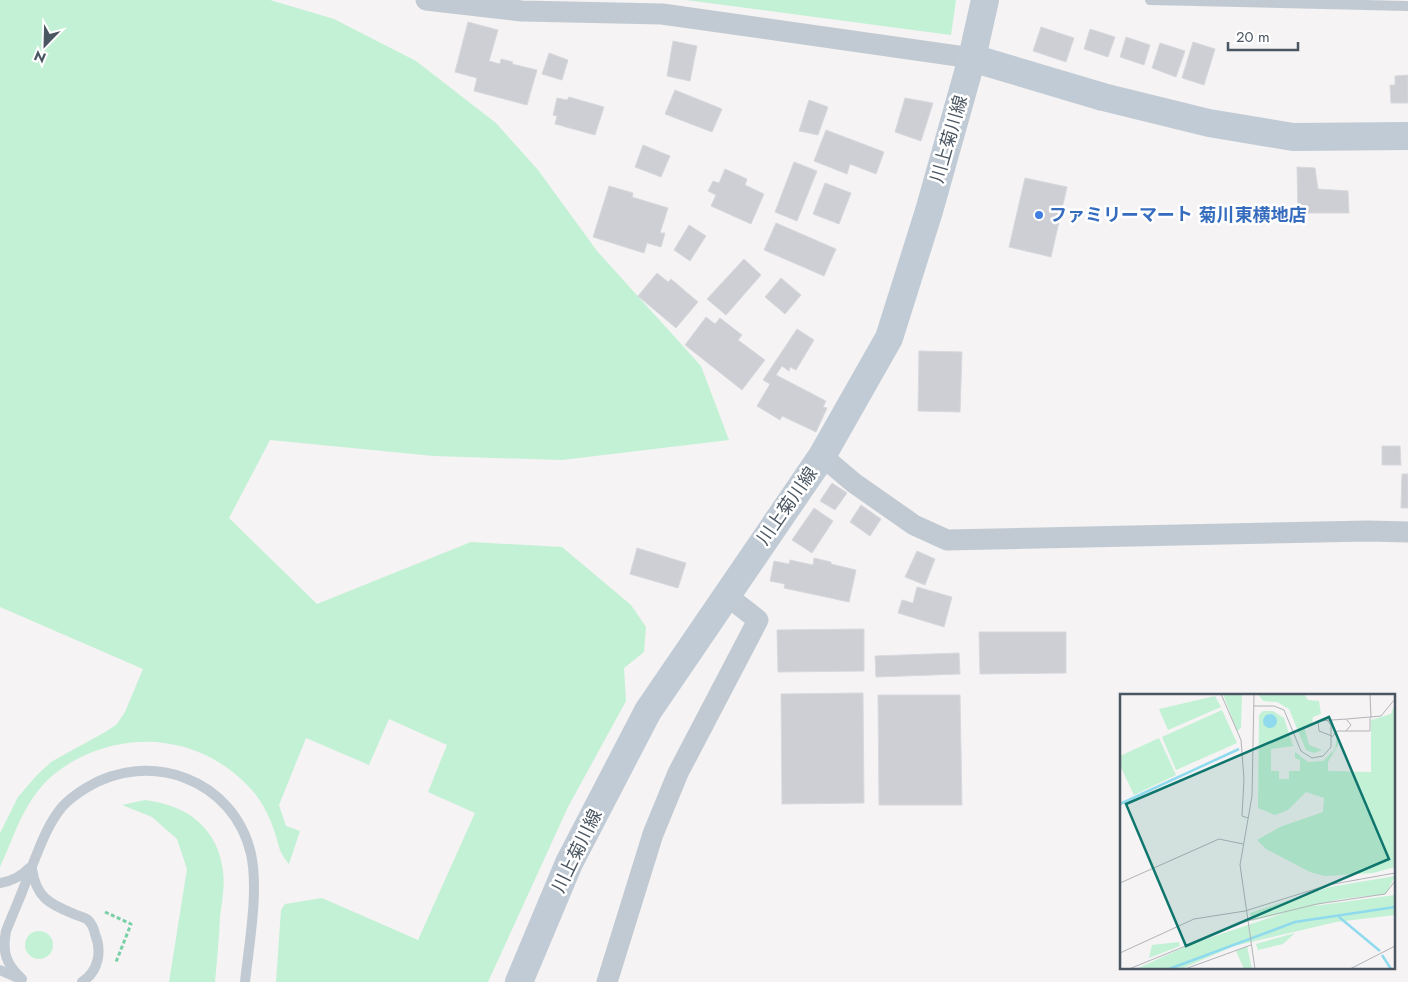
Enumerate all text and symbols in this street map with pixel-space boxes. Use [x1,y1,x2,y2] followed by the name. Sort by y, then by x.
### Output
[20,20,70,70] north arrow
[1228,20,1298,52] scale bar
[1236,26,1270,48] text: 20 m
[31,46,49,68] text: N
[924,92,974,186] street label: 川上菊川線
[1049,202,1306,228] place label: ファミリーマート 菊川東横地店
[1033,209,1045,221] marker: ファミリーマート 菊川東横地店
[751,462,823,550] street label: 川上菊川線
[1120,694,1396,970] inset map
[546,805,608,897] street label: 川上菊川線

